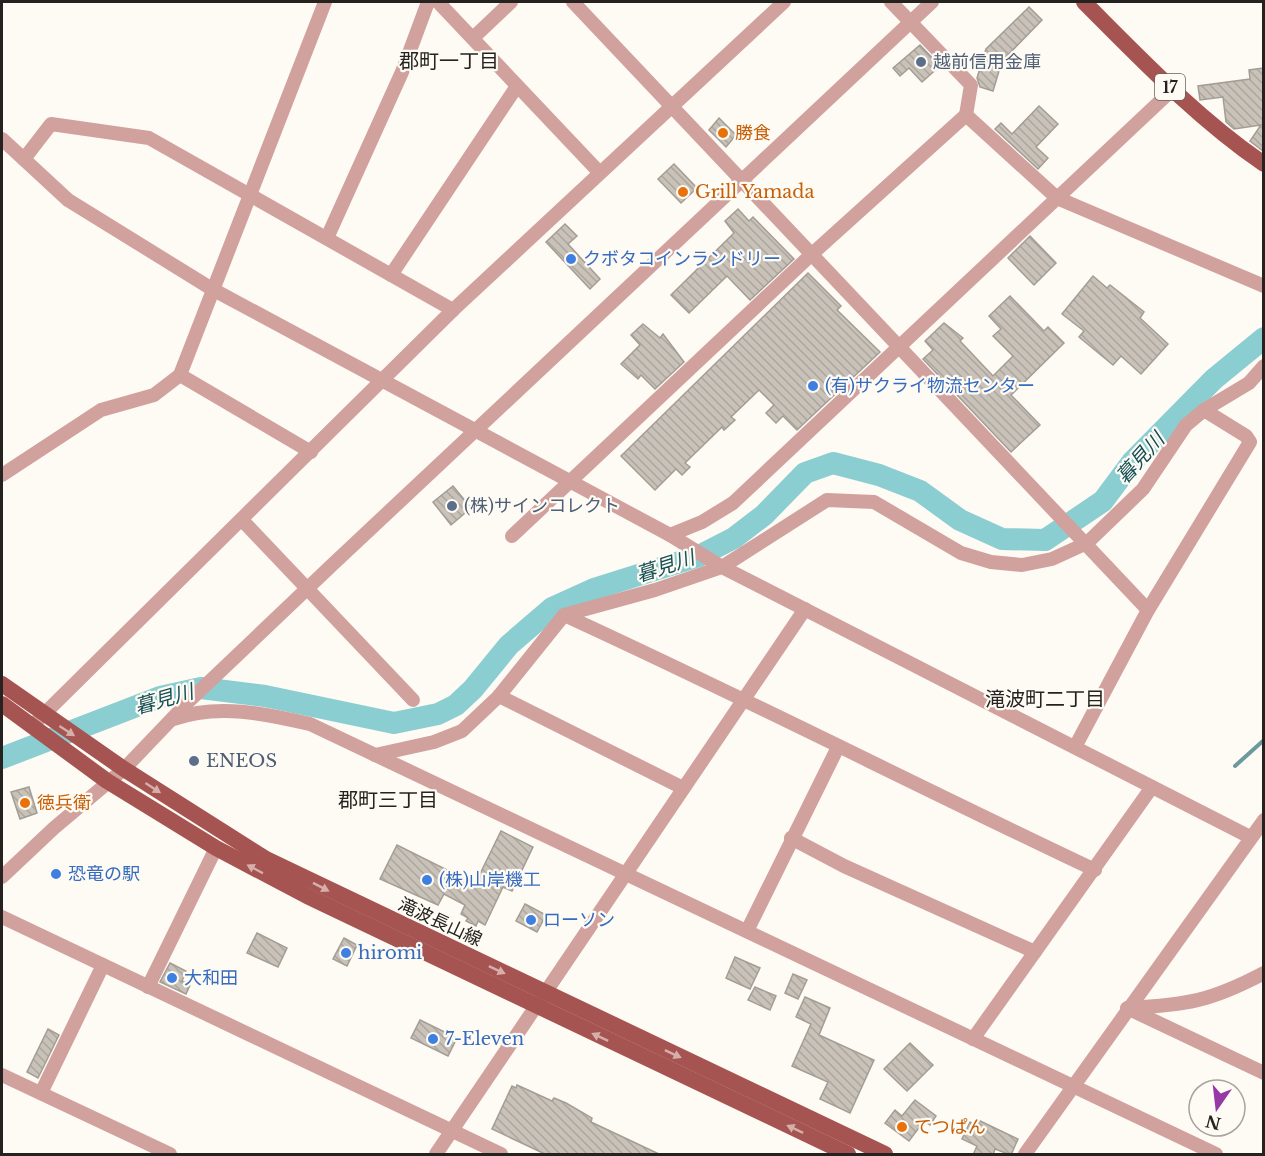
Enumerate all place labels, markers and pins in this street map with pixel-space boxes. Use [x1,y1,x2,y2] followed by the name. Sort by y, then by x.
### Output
[933,51,1041,73] place label: 越前信用金庫
[914,55,928,69] marker: 越前信用金庫
[735,122,771,144] place label: 勝食
[716,126,730,140] marker: 勝食
[695,181,814,203] place label: Grill Yamada
[676,185,690,199] marker: Grill Yamada
[583,248,781,270] place label: クボタコインランドリー
[564,252,578,266] marker: クボタコインランドリー
[825,375,1035,397] place label: (有)サクライ物流センター
[806,379,820,393] marker: (有)サクライ物流センター
[464,495,620,517] place label: (株)サインコレクト
[445,499,459,513] marker: (株)サインコレクト
[206,750,277,772] place label: ENEOS
[187,754,201,768] marker: ENEOS
[37,792,91,814] place label: 徳兵衛
[18,796,32,810] marker: 徳兵衛
[68,863,140,885] place label: 恐竜の駅
[49,867,63,881] marker: 恐竜の駅
[439,869,541,891] place label: (株)山岸機工
[420,873,434,887] marker: (株)山岸機工
[543,909,615,931] place label: ローソン
[524,913,538,927] marker: ローソン
[358,942,422,964] place label: hiromi
[339,946,353,960] marker: hiromi
[184,967,238,989] place label: 大和田
[165,971,179,985] marker: 大和田
[445,1028,524,1050] place label: 7-Eleven
[426,1032,440,1046] marker: 7-Eleven
[914,1116,986,1138] place label: てつぱん
[895,1120,909,1134] marker: てつぱん

